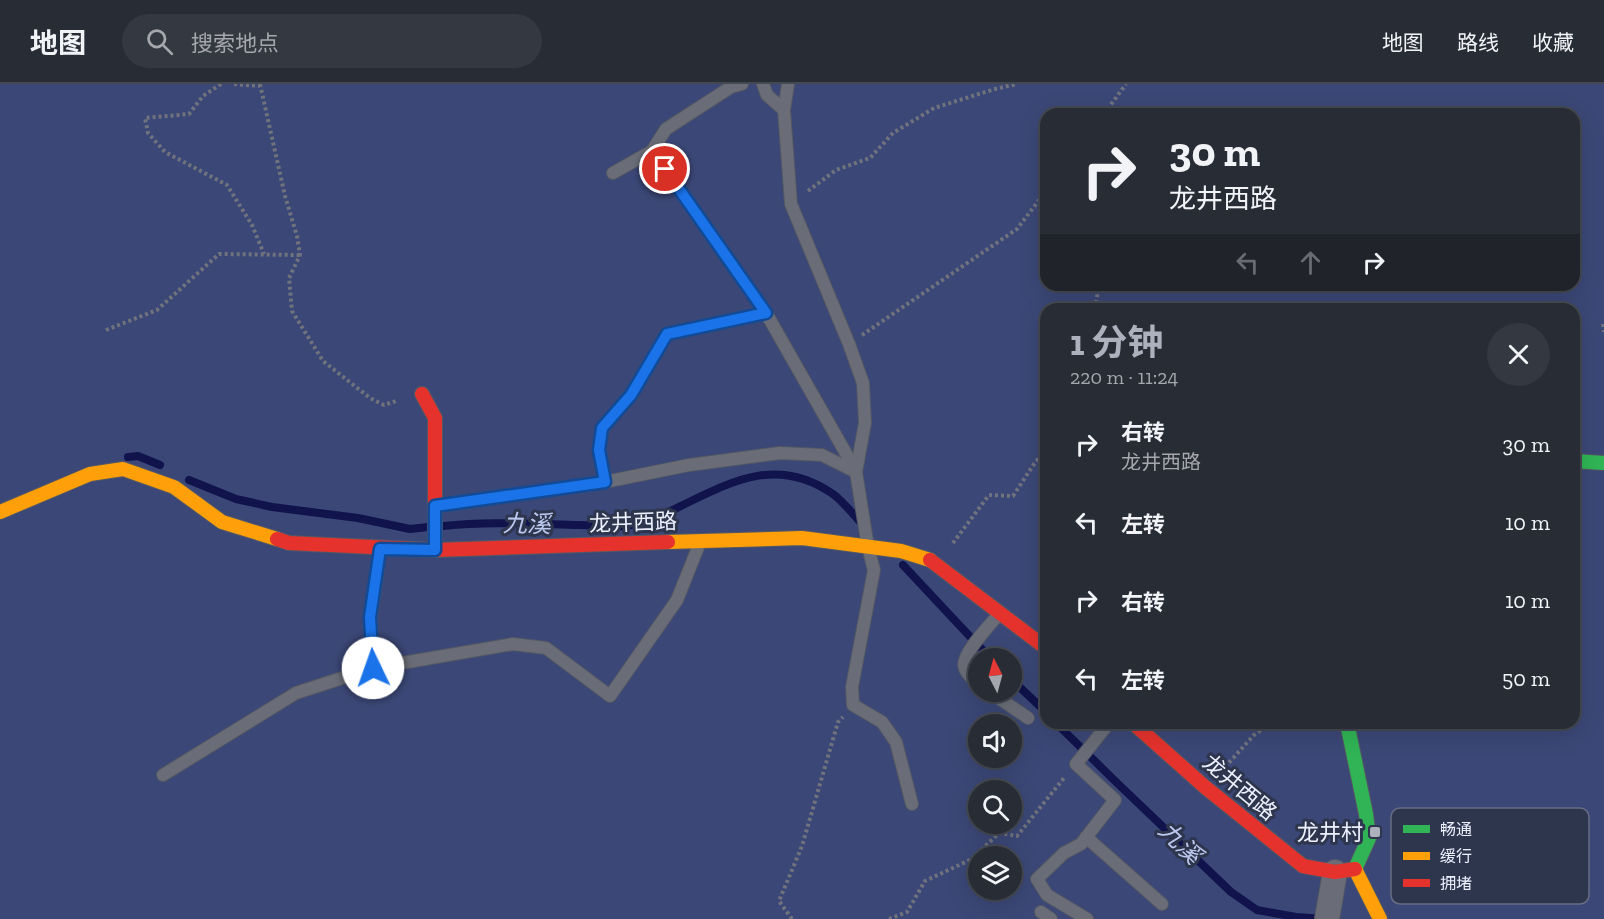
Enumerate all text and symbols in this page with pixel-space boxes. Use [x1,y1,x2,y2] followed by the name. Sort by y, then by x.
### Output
[122,14,542,68] search box
[143,25,176,58] icon: search
[30,27,86,60] text: 地图
[191,30,279,57] text: 搜索地点
[1382,30,1424,55] text: 地图
[1457,30,1499,55] text: 路线
[1532,30,1574,55] text: 收藏
[1169,126,1260,177] text: 30 m
[1070,132,1148,210] icon: right
[639,143,690,194] pin
[648,152,681,185] icon: arrive
[1169,183,1277,215] text: 龙井西路
[1231,246,1264,279] icon: left
[1294,246,1327,279] icon: ahead
[1357,246,1390,279] icon: right
[1070,321,1163,364] text: 1 分钟
[1487,323,1550,386] button: close
[1070,365,1178,389] text: 220 m · 11:24
[1121,419,1165,446] text: 右转
[1070,428,1103,461] icon: right
[1503,431,1550,458] text: 30 m
[1121,450,1201,474] text: 龙井西路
[1070,506,1103,539] icon: left
[589,507,677,538] street label: 龙井西路
[503,509,554,538] water label: 九溪
[1505,509,1550,536] text: 10 m
[1121,511,1165,538] text: 左转
[1070,584,1103,617] icon: right
[1505,587,1550,614] text: 10 m
[1121,589,1165,616] text: 右转
[341,636,405,700] position arrow
[968,648,1022,702] north arrow
[968,648,1022,900] map controls
[1070,662,1103,695] icon: left
[1502,665,1550,692] text: 50 m
[1121,667,1165,694] text: 左转
[968,714,1022,768] button: sound
[1197,749,1282,826] street label: 龙井西路
[968,780,1022,834] button: search
[1391,808,1589,904] legend
[1153,816,1210,872] water label: 九溪
[1297,819,1363,846] place label: 龙井村
[1440,820,1472,839] text: 畅通
[1368,825,1382,839] marker: 龙井村
[968,846,1022,900] button: layers
[1440,847,1472,866] text: 缓行
[1440,874,1472,893] text: 拥堵

